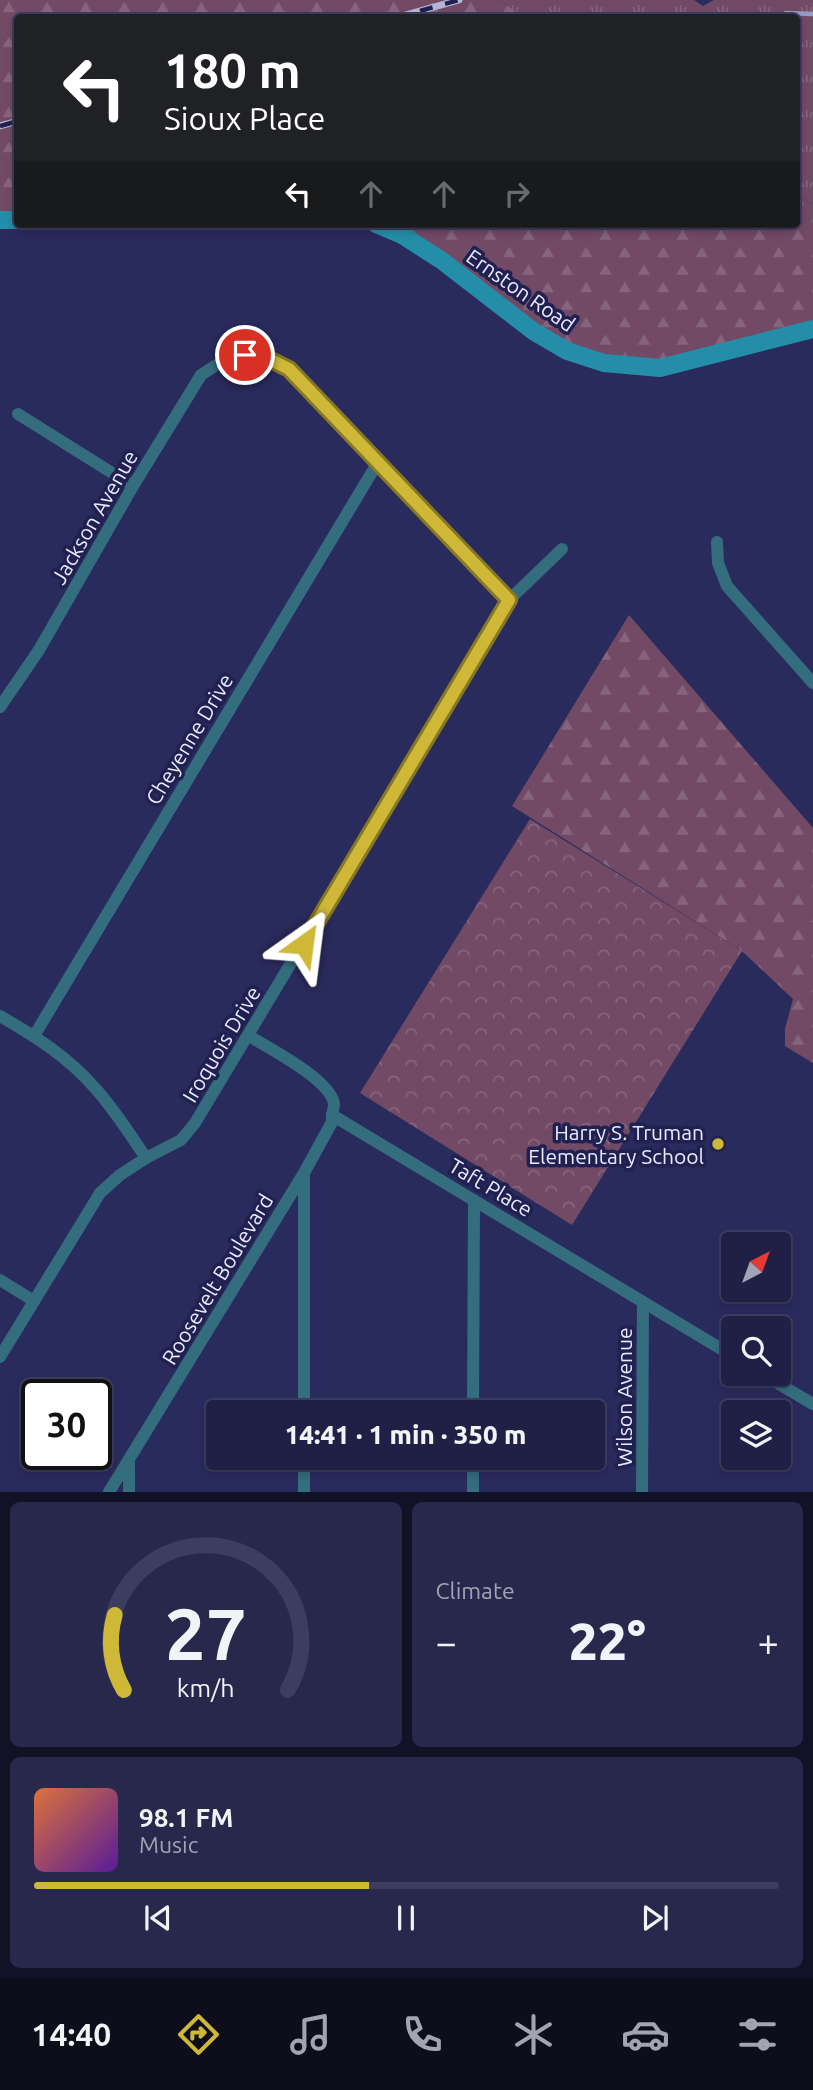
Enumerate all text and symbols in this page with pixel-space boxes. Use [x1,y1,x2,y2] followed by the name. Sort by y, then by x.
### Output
[49,42,140,133] icon: left
[164,42,301,97] text: 180 m
[164,100,326,136] text: Sioux Place
[279,175,317,213] icon: left
[352,175,390,213] icon: ahead
[425,175,463,213] icon: ahead
[498,175,536,213] icon: right
[462,244,580,336] street label: Ernston Road
[215,325,275,385] pin
[226,336,264,374] icon: arrive
[46,446,142,588] street label: Jackson Avenue
[141,669,237,809] street label: Cheyenne Drive
[267,907,341,981] position arrow
[177,982,265,1106] street label: Iroquois Drive
[528,1120,704,1168] place label: Harry S. Truman Elementary School
[710,1136,726,1152] marker: Harry S. Truman Elementary School
[445,1153,537,1221] street label: Taft Place
[157,1189,277,1369] street label: Roosevelt Boulevard
[721,1232,791,1302] north arrow
[721,1232,791,1470] map controls
[721,1316,791,1386] button: search
[612,1327,636,1467] street label: Wilson Avenue
[21,1379,112,1470] speed limit sign: 30
[721,1400,791,1470] button: layers
[285,1420,526,1449] text: 14:41 · 1 min · 350 m
[436,1578,515,1603] text: Climate
[165,1593,247,1675] text: 27
[568,1612,646,1670] text: 22°
[436,1621,457,1663] text: −
[758,1621,779,1663] text: +
[177,1674,235,1702] text: km/h
[139,1803,233,1832] text: 98.1 FM
[139,1832,198,1857] text: Music
[139,1899,177,1937] icon: previous
[387,1899,425,1937] icon: pause
[636,1899,674,1937] icon: next
[174,2010,223,2059] icon: directions
[286,2010,335,2059] icon: music
[398,2010,447,2059] icon: phone
[509,2010,558,2059] icon: climate
[621,2010,670,2059] icon: car
[733,2010,782,2059] icon: filters
[31,2016,111,2052] text: 14:40

